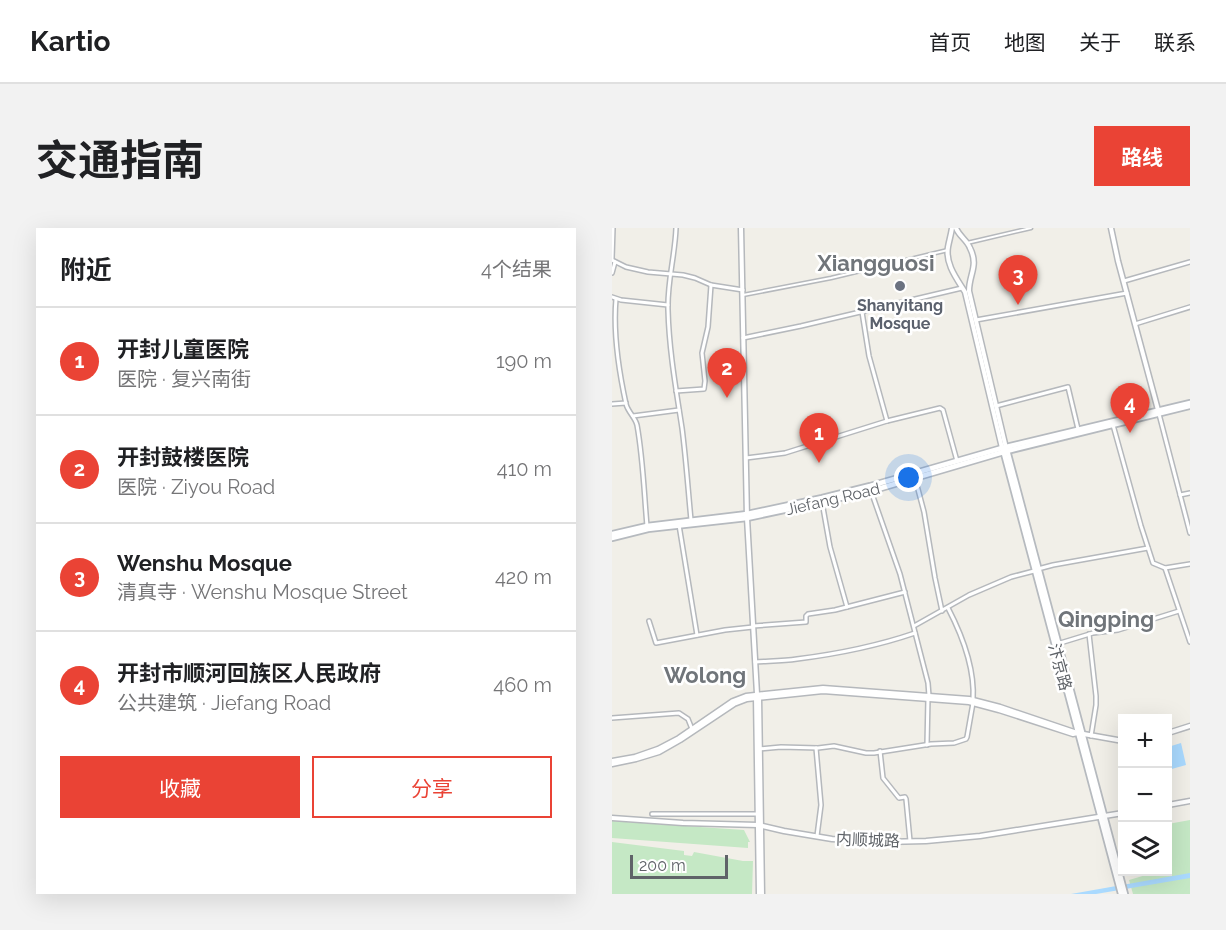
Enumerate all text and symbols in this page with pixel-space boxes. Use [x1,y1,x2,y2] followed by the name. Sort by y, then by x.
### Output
[30,25,110,58] text: Kartio
[929,30,971,55] text: 首页
[1004,30,1046,55] text: 地图
[1079,30,1121,55] text: 关于
[1154,30,1196,55] text: 联系
[1094,126,1190,186] button: 路线
[36,136,204,185] text: 交通指南
[816,250,935,276] district label: Xiangguosi
[60,255,112,285] text: 附近
[998,256,1038,305] pin: 3
[481,257,552,281] text: 4个结果
[893,279,907,293] marker: Shanyitang Mosque
[857,296,943,333] place label: Shanyitang Mosque
[117,336,249,362] text: 开封儿童医院
[708,348,746,398] pin: 2
[75,349,84,373] text: 1
[496,349,552,373] text: 190 m
[117,367,251,391] text: 医院 · 复兴南街
[1110,384,1150,433] pin: 4
[800,414,838,463] pin: 1
[117,444,249,470] text: 开封鼓楼医院
[74,457,85,481] text: 2
[497,457,552,481] text: 410 m
[894,463,923,492] your location
[117,475,275,499] text: 医院 · Ziyou Road
[784,479,882,519] street label: Jiefang Road
[117,550,292,576] text: Wenshu Mosque
[74,565,85,589] text: 3
[495,565,552,589] text: 420 m
[117,580,408,604] text: 清真寺 · Wenshu Mosque Street
[1058,606,1154,632] district label: Qingping
[1045,641,1075,693] street label: 汴京路
[117,660,381,686] text: 开封市顺河回族区人民政府
[664,662,746,688] district label: Wolong
[74,673,85,697] text: 4
[493,673,552,697] text: 460 m
[117,691,331,715] text: 公共建筑 · Jiefang Road
[1118,714,1172,876] map controls
[1118,714,1172,768] button: +
[60,756,300,818] button: 收藏
[312,756,552,818] button: 分享
[1118,768,1172,822] button: −
[1118,822,1172,876] button: layers
[836,829,900,851] street label: 内顺城路
[630,852,728,880] scale bar
[639,856,686,875] text: 200 m

